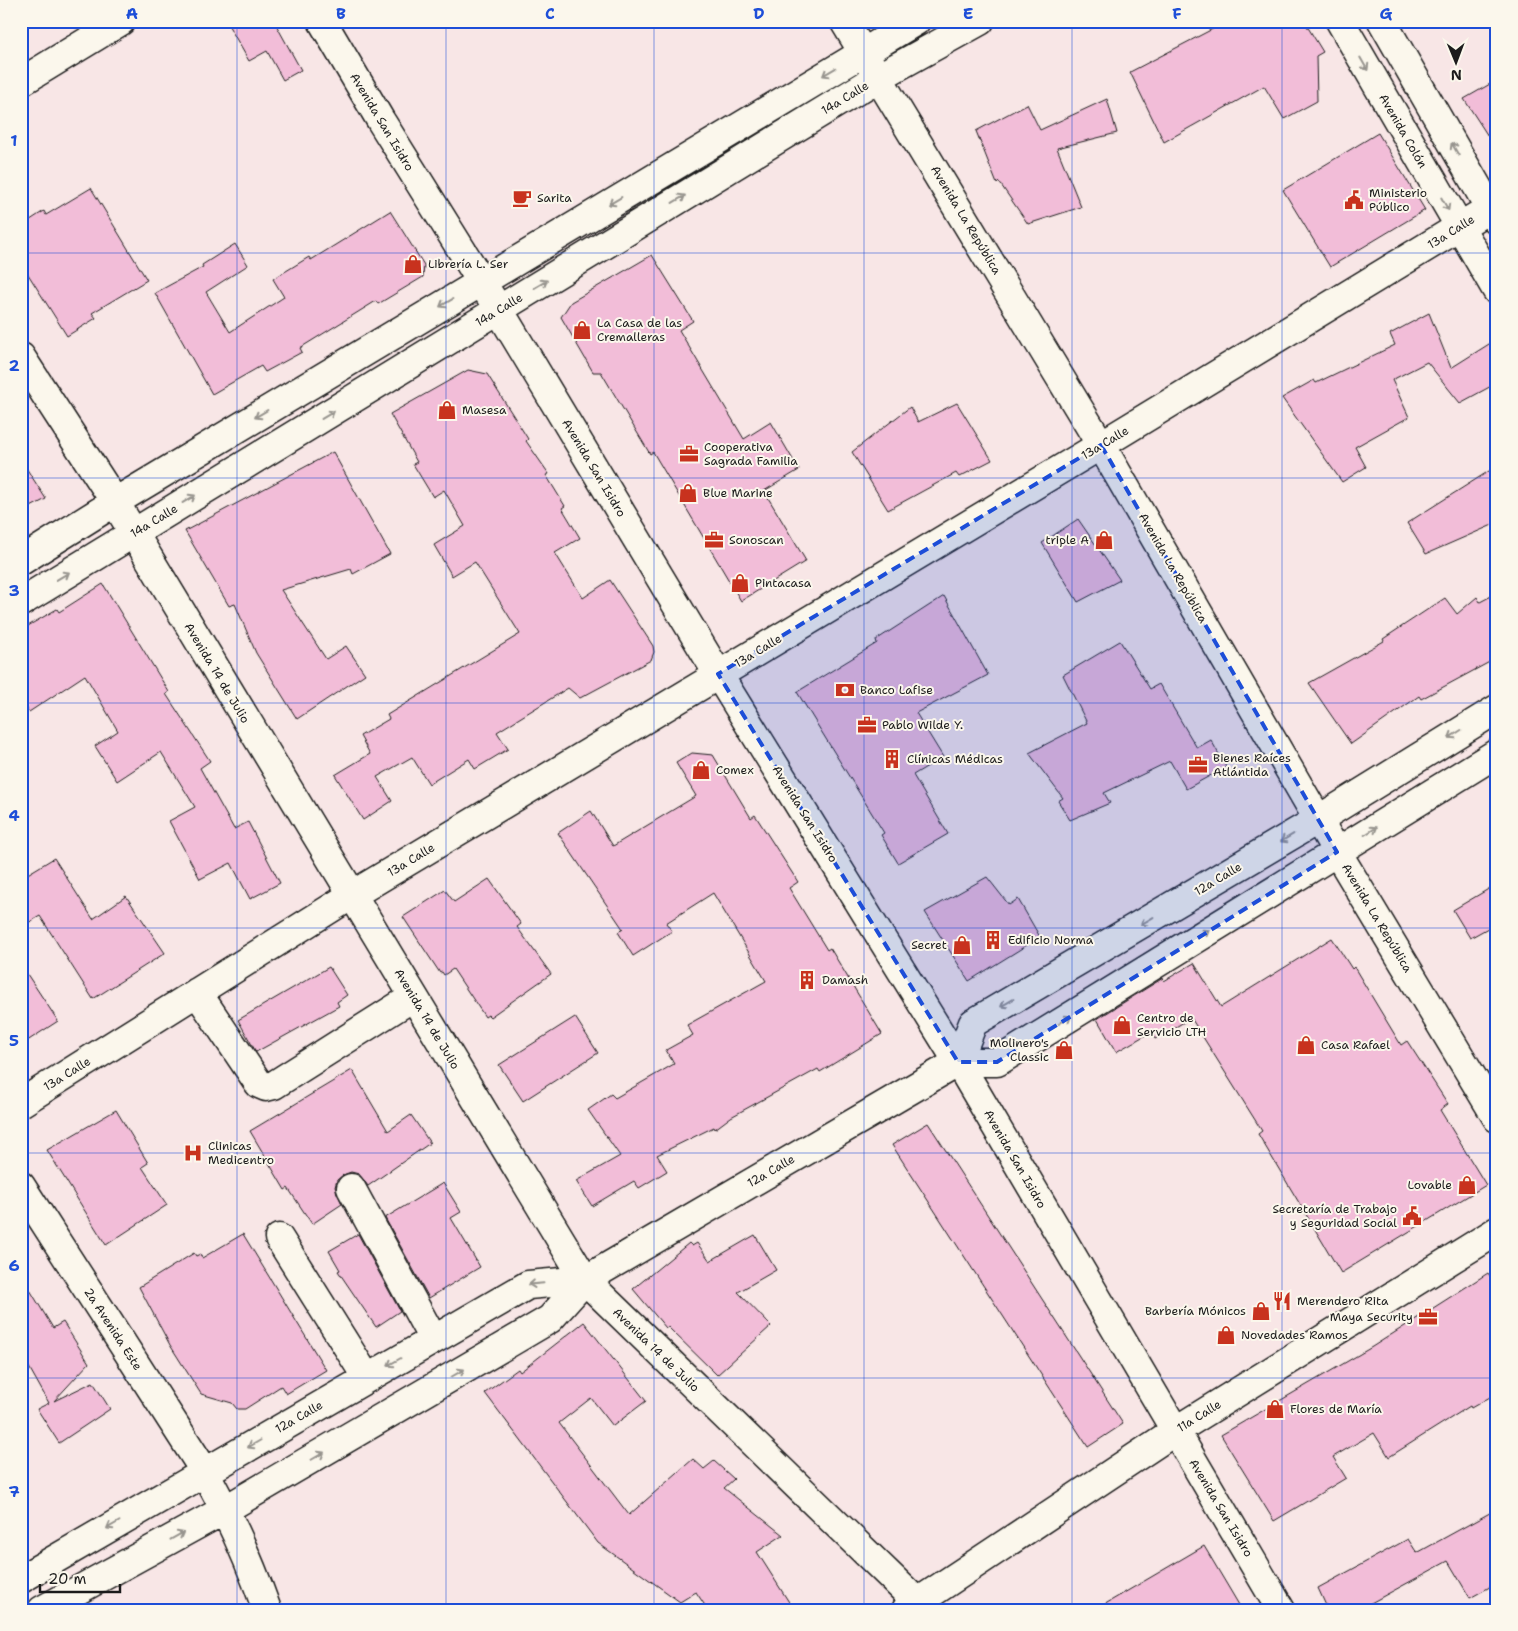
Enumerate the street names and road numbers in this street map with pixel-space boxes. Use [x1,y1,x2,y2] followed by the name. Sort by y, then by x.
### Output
[346,70,418,174] street label: Avenida San Isidro
[818,77,872,118] street label: 14a Calle
[1375,91,1431,171] street label: Avenida Colón
[927,163,1005,278] street label: Avenida La República
[1424,211,1478,253] street label: 13a Calle
[472,289,526,330] street label: 14a Calle
[558,416,630,520] street label: Avenida San Isidro
[1078,422,1132,463] street label: 13a Calle
[127,500,181,541] street label: 14a Calle
[1135,510,1211,626] street label: Avenida La República
[181,620,253,726] street label: Avenida 14 de Julio
[731,630,785,671] street label: 13a Calle
[769,762,841,866] street label: Avenida San Isidro
[384,839,438,880] street label: 13a Calle
[1191,859,1245,899] street label: 12a Calle
[1338,861,1416,976] street label: Avenida La República
[391,966,463,1072] street label: Avenida 14 de Julio
[40,1053,94,1095] street label: 13a Calle
[980,1107,1050,1211] street label: Avenida San Isidro
[744,1151,798,1191] street label: 12a Calle
[80,1285,146,1373] street label: 2a Avenida Este
[609,1304,703,1396] street label: Avenida 14 de Julio
[1174,1396,1224,1436] street label: 11a Calle
[272,1397,326,1437] street label: 12a Calle
[1185,1456,1257,1560] street label: Avenida San Isidro

